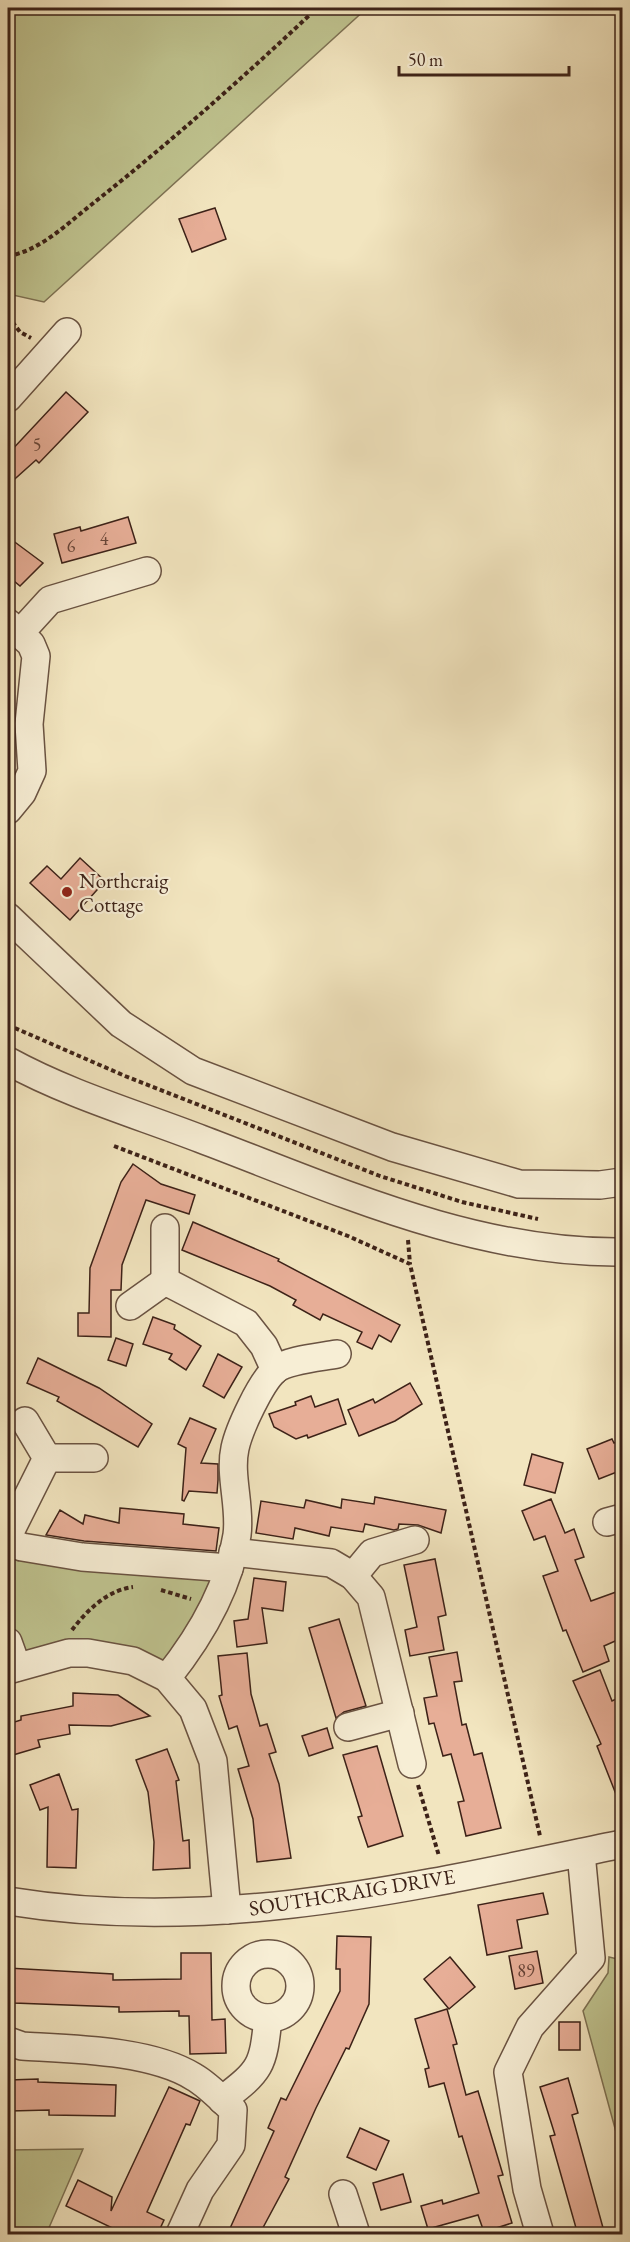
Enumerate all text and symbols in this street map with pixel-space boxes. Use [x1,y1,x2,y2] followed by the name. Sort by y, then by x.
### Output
[399,39,568,77] scale bar
[408,48,443,71] text: 50 m
[33,433,41,456] house number: 5
[100,527,109,550] house number: 4
[67,534,76,557] house number: 6
[79,867,169,918] place label: Northcraig Cottage
[60,885,74,899] marker: Northcraig Cottage
[247,1862,457,1922] street label: SOUTHCRAIG DRIVE
[517,1959,535,1982] house number: 89

